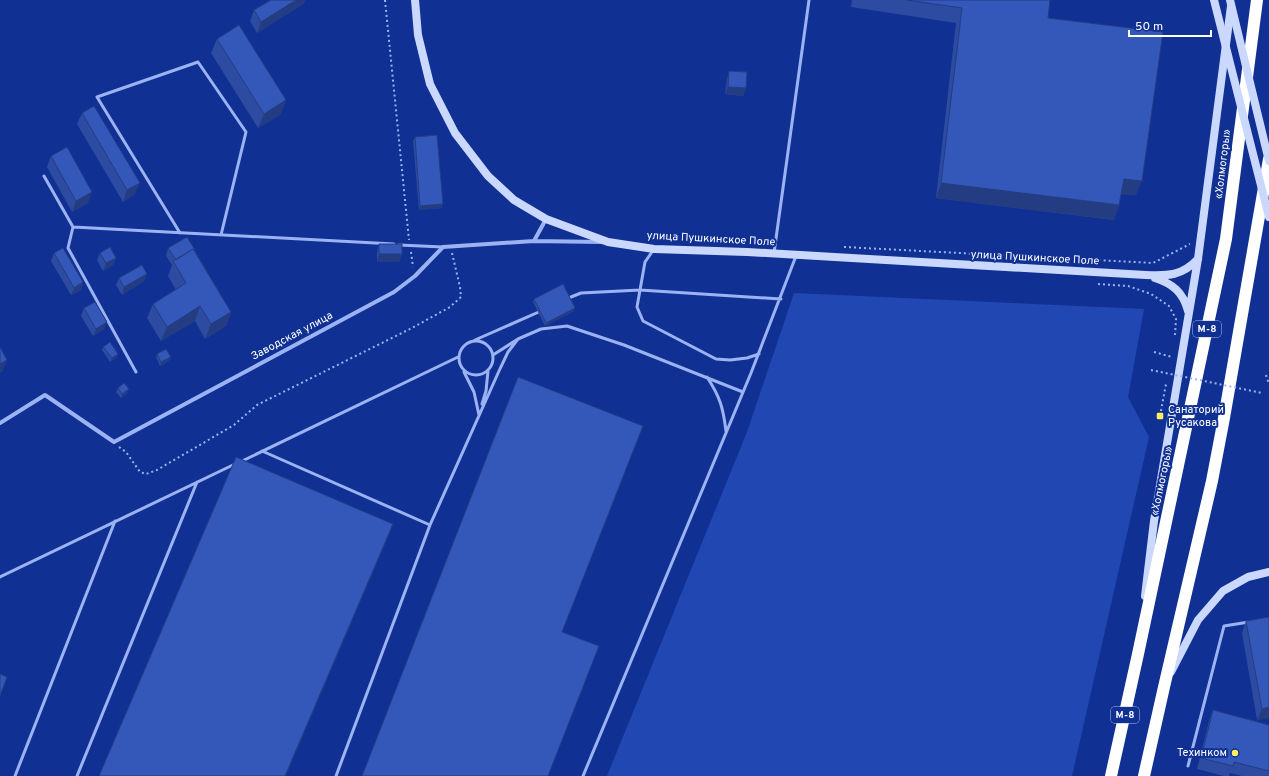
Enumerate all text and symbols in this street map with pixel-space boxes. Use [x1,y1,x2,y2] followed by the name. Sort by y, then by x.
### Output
[1129,12,1211,38] scale bar
[1135,19,1163,35] text: 50 m
[1212,128,1234,200] street label: «Холмогоры»
[646,229,776,249] street label: улица Пушкинское Поле
[970,248,1100,268] street label: улица Пушкинское Поле
[249,308,335,363] street label: Заводская улица
[1193,321,1221,337] road number: М-8
[1168,403,1224,430] place label: Санаторий Русакова
[1155,411,1165,421] marker: Санаторий Русакова
[1148,445,1176,517] street label: «Холмогоры»
[1111,707,1139,723] road number: М-8
[1177,746,1227,760] place label: Техинком
[1230,748,1240,758] marker: Техинком

